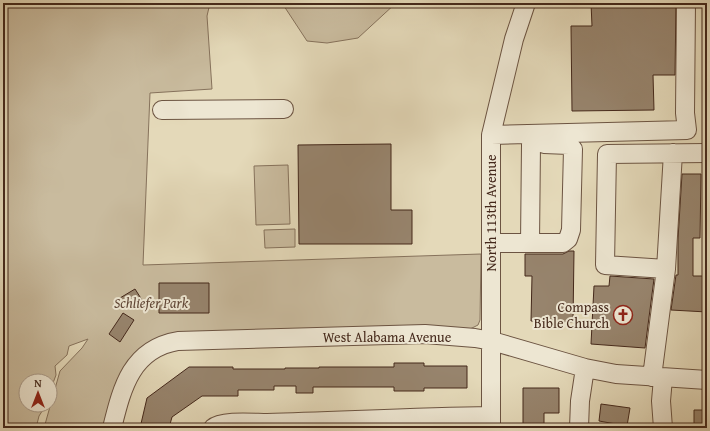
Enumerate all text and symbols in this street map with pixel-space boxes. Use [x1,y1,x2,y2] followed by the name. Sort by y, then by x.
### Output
[481,154,501,272] street label: North 113th Avenue
[114,293,189,313] park label: Schliefer Park
[534,297,609,333] place label: Compass Bible Church
[612,304,634,326] church icon: Compass Bible Church
[323,327,452,347] street label: West Alabama Avenue
[18,373,58,413] north arrow
[34,375,42,391] text: N

